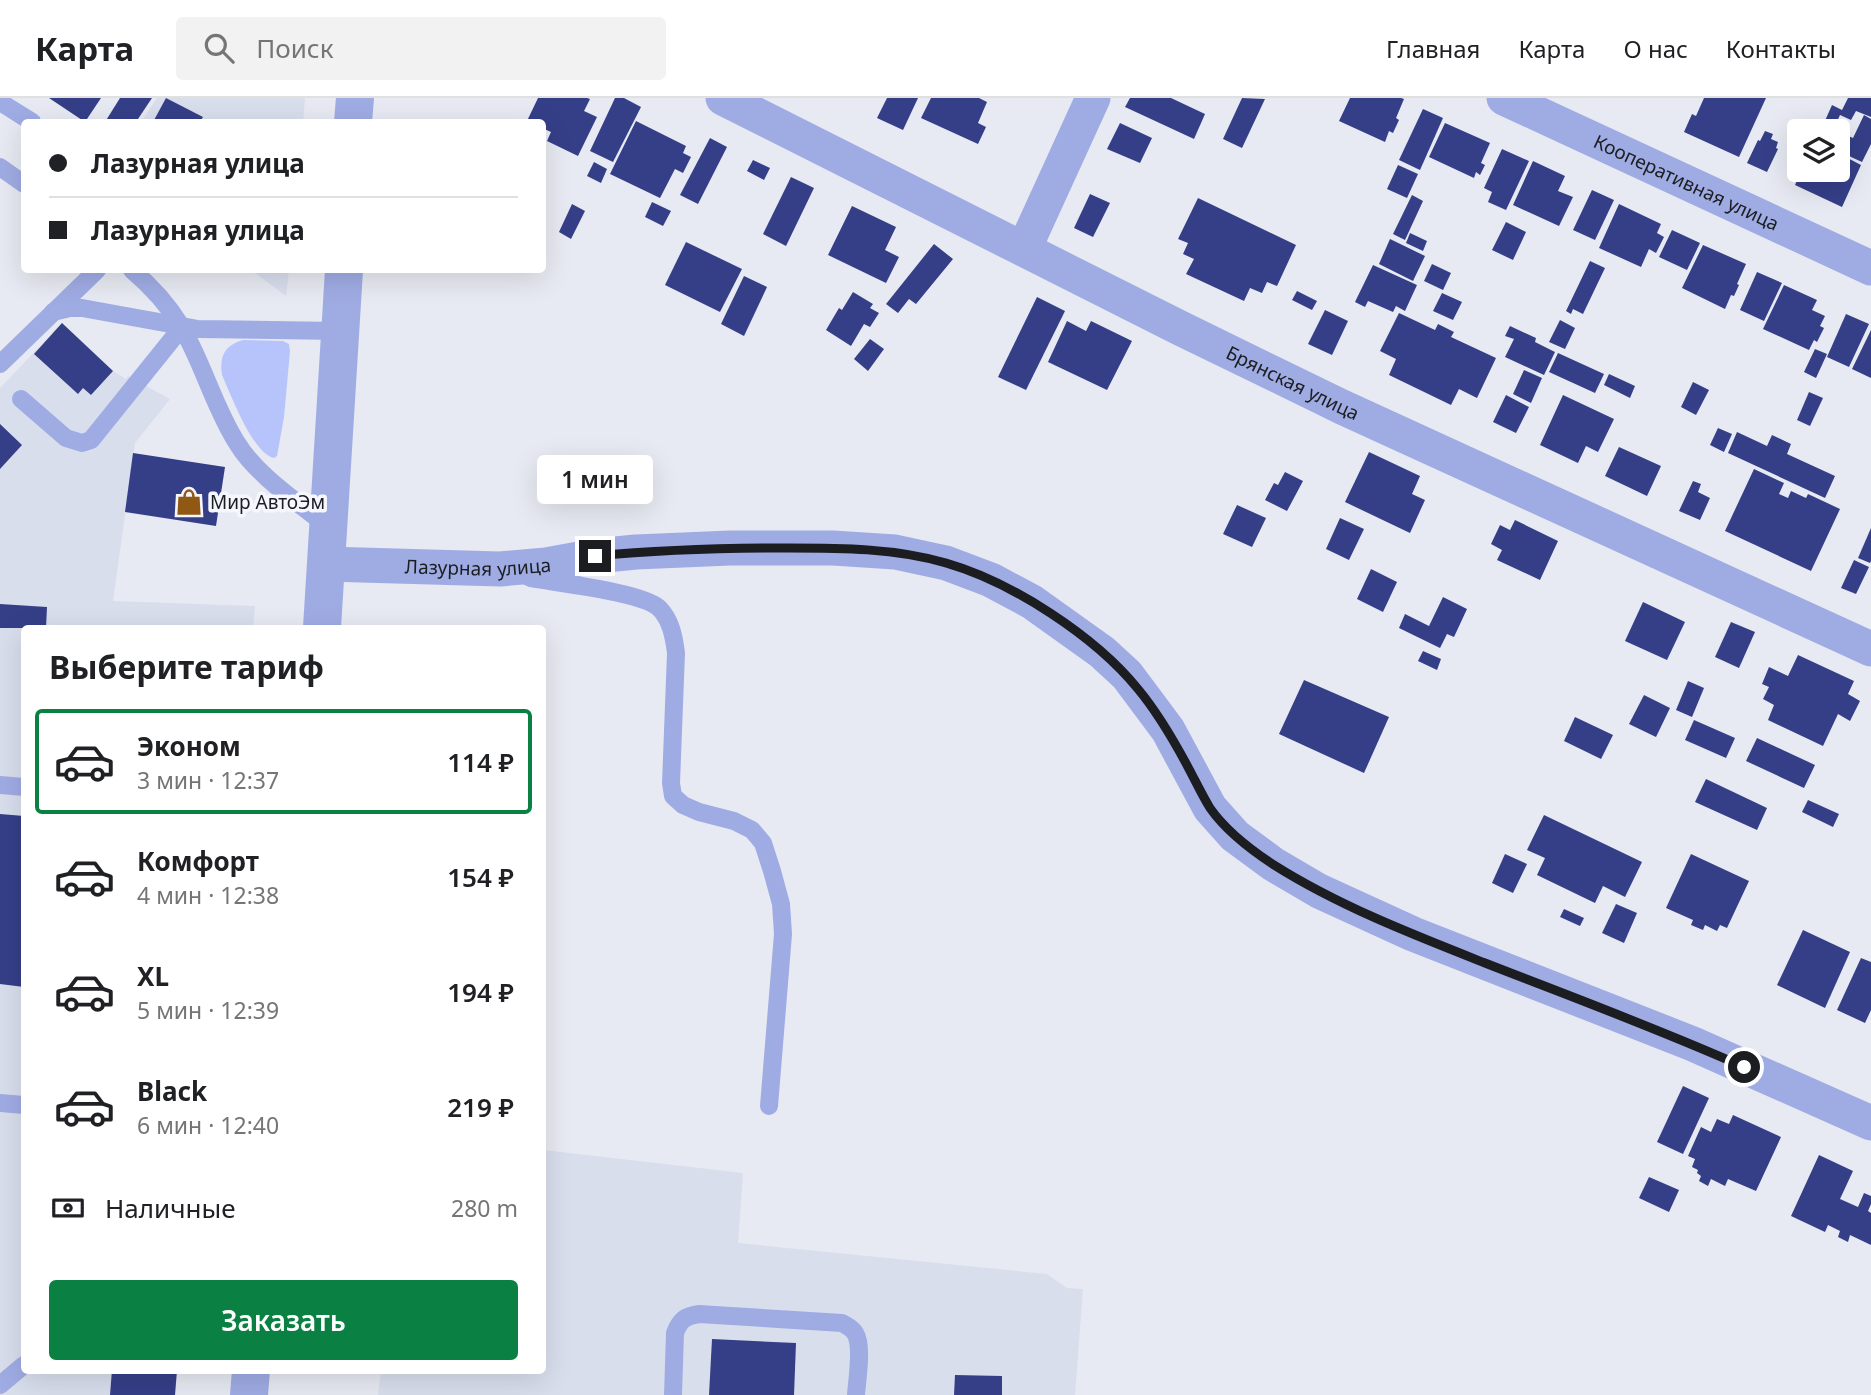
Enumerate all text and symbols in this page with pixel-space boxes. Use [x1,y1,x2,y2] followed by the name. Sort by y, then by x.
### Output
[176,17,666,80] search box
[35,26,134,71] text: Карта
[200,29,238,67] icon: search
[256,30,333,66] text: Поиск
[1386,32,1480,65] text: Главная
[1518,32,1585,65] text: Карта
[1623,32,1688,65] text: О нас
[1726,32,1836,65] text: Контакты
[1787,119,1850,182] map controls
[1787,119,1850,182] button: layers
[1590,128,1783,237] street label: Кооперативная улица
[91,145,305,181] text: Лазурная улица
[91,212,305,248] text: Лазурная улица
[1222,339,1364,426] street label: Брянская улица
[537,454,653,504] callout: 1 мин
[561,463,629,495] text: 1 мин
[174,487,204,517] shop icon: Мир АвтоЭм
[210,489,325,515] place label: Мир АвтоЭм
[579,540,611,572] route end
[404,552,552,582] street label: Лазурная улица
[49,645,324,688] text: Выберите тариф
[137,728,241,764] text: Эконом
[53,730,116,793] icon: car
[447,744,514,780] text: 114 ₽
[137,764,279,796] text: 3 мин · 12:37
[137,843,259,879] text: Комфорт
[53,845,116,908] icon: car
[447,859,514,895] text: 154 ₽
[137,879,279,911] text: 4 мин · 12:38
[137,958,169,994] text: XL
[53,960,116,1023] icon: car
[447,974,514,1010] text: 194 ₽
[137,994,279,1026] text: 5 мин · 12:39
[1728,1051,1760,1083] route start
[137,1073,207,1109] text: Black
[53,1075,116,1138] icon: car
[447,1089,514,1125] text: 219 ₽
[137,1109,279,1141] text: 6 мин · 12:40
[49,1189,87,1227] icon: cash
[105,1190,236,1226] text: Наличные
[451,1192,518,1224] text: 280 m
[49,1280,518,1360] button: Заказать

